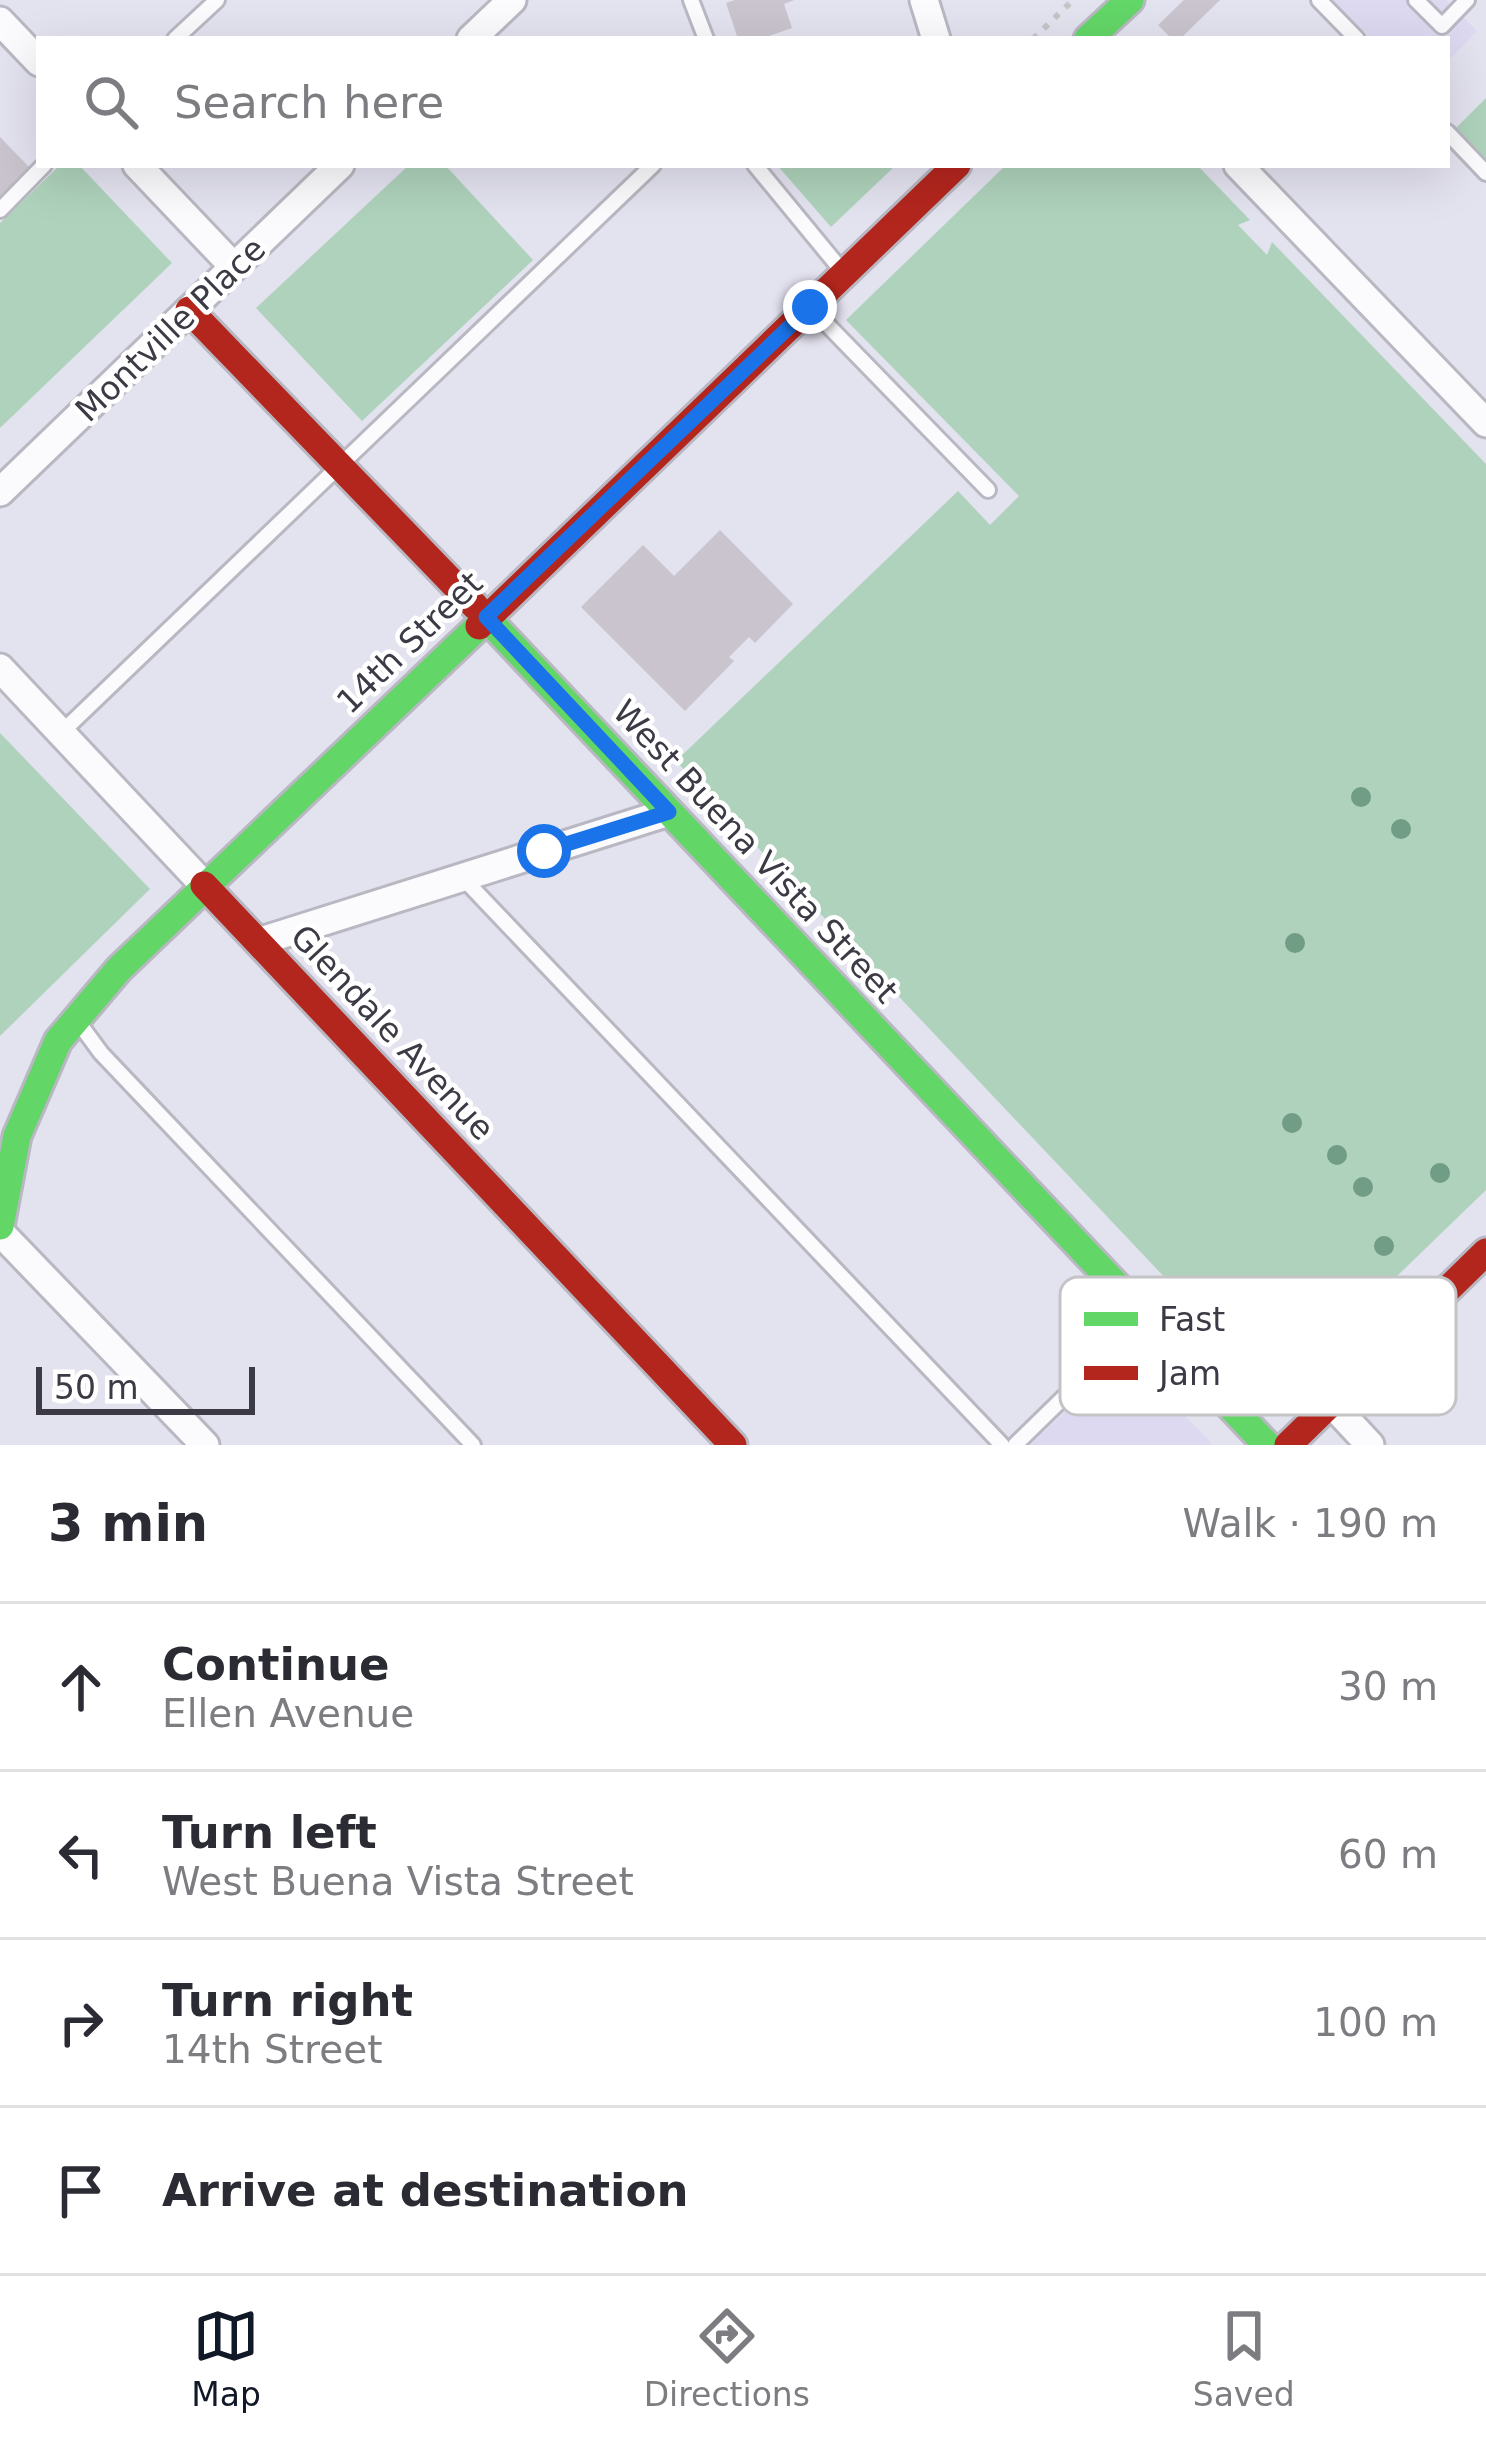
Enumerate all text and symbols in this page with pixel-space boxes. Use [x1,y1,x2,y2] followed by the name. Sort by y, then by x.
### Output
[36,36,1450,168] search box
[78,69,144,135] icon: search
[174,76,444,129] text: Search here
[68,229,273,430] street label: Montville Place
[783,280,837,334] route end
[329,563,490,721] street label: 14th Street
[605,692,906,1011] street label: West Buena Vista Street
[517,824,571,878] route start
[283,917,502,1148] street label: Glendale Avenue
[1060,1277,1456,1415] legend
[1159,1300,1225,1339] text: Fast
[1157,1354,1221,1393] text: Jam
[36,1361,255,1414] scale bar
[54,1368,139,1407] text: 50 m
[48,1494,208,1553] text: 3 min
[1183,1501,1438,1546] text: Walk · 190 m
[162,1638,390,1691] text: Continue
[48,1654,114,1720] icon: ahead
[1338,1664,1438,1709] text: 30 m
[162,1691,414,1736] text: Ellen Avenue
[162,1806,377,1859] text: Turn left
[48,1822,114,1888] icon: left
[1338,1832,1438,1877] text: 60 m
[162,1859,634,1904] text: West Buena Vista Street
[162,1974,413,2027] text: Turn right
[48,1990,114,2056] icon: right
[1313,2000,1438,2045] text: 100 m
[162,2027,383,2072] text: 14th Street
[48,2158,114,2224] icon: arrive
[162,2164,688,2217] text: Arrive at destination
[191,2303,261,2414] tab: Map
[644,2303,810,2414] tab: Directions
[1193,2303,1295,2414] tab: Saved

